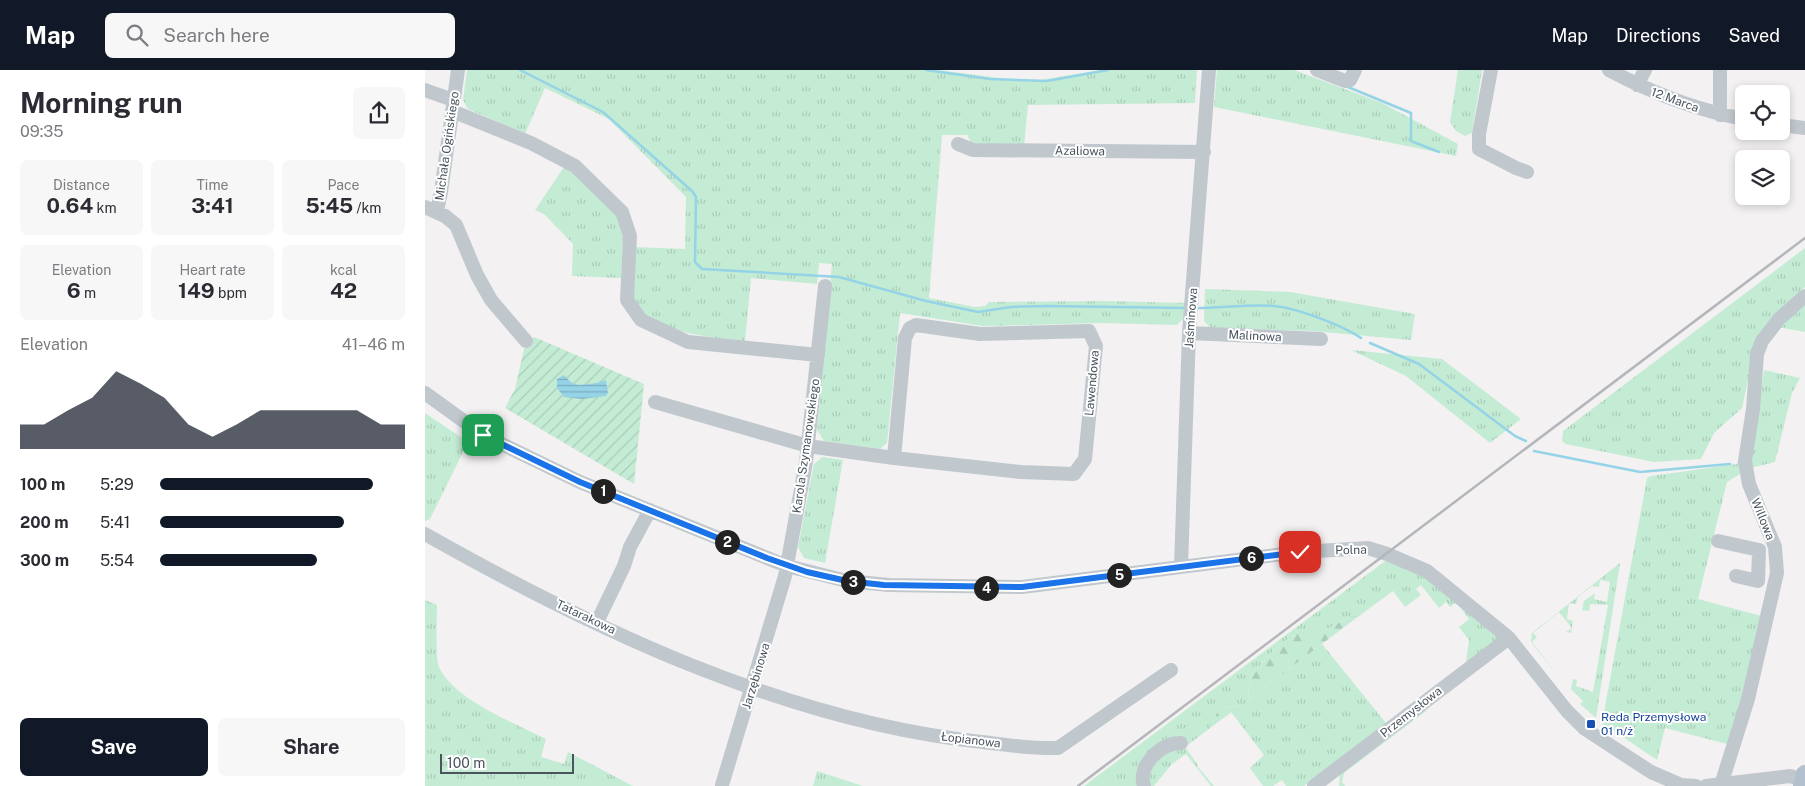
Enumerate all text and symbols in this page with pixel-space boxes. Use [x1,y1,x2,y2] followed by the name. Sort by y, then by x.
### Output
[105,13,455,58] search box
[25,21,75,49] text: Map
[123,21,151,49] icon: search
[163,24,270,46] text: Search here
[1551,25,1588,46] text: Map
[1616,25,1701,46] text: Directions
[1729,25,1780,46] text: Saved
[1649,85,1701,115] street label: 12 Marca
[1735,85,1790,205] map controls
[1735,85,1790,140] button: locate
[20,86,183,119] text: Morning run
[353,87,405,139] button: share
[432,90,462,201] street label: Michała Ogińskiego
[20,122,64,141] text: 09:35
[1055,144,1105,158] street label: Azaliowa
[1735,150,1790,205] button: layers
[53,177,110,193] text: Distance
[197,177,228,193] text: Time
[327,177,360,193] text: Pace
[46,193,93,218] text: 0.64
[191,193,234,218] text: 3:41
[306,193,353,218] text: 5:45
[93,200,117,216] text: km
[353,200,381,216] text: /km
[52,262,111,278] text: Elevation
[179,262,246,278] text: Heart rate
[330,262,357,278] text: kcal
[67,278,81,303] text: 6
[178,278,215,303] text: 149
[330,278,357,303] text: 42
[81,285,96,301] text: m
[215,285,247,301] text: bpm
[1182,287,1200,349] street label: Jaśminowa
[1228,328,1282,344] street label: Malinowa
[20,335,88,354] text: Elevation
[342,335,405,354] text: 41–46 m
[1082,350,1102,416] street label: Lawendowa
[790,378,822,514] street label: Karola Szymanowskiego
[462,414,504,456] pin
[469,421,497,449] icon: arrive
[20,475,65,494] text: 100 m
[100,475,134,494] text: 5:29
[591,478,615,504] pin: 1
[601,483,607,499] text: 1
[1748,496,1778,542] street label: Willowa
[20,513,69,532] text: 200 m
[100,513,130,532] text: 5:41
[715,530,739,554] pin: 2
[1279,531,1321,573] pin
[723,534,732,550] text: 2
[1286,538,1314,566] icon: check
[1335,543,1367,557] street label: Polna
[1239,546,1263,570] pin: 6
[1247,550,1256,566] text: 6
[20,551,69,570] text: 300 m
[100,551,134,570] text: 5:54
[1107,562,1131,588] pin: 5
[1115,567,1124,583] text: 5
[841,570,865,594] pin: 3
[849,574,858,590] text: 3
[973,576,999,600] pin: 4
[982,580,991,596] text: 4
[554,597,618,637] street label: Tatarakowa
[739,641,773,711] street label: Jarzębinowa
[1378,684,1444,740] street label: Przemysłowa
[1601,710,1706,738] place label: Reda Przemysłowa 01 n/ż
[20,718,208,776] button: Save
[218,718,405,776] button: Share
[1585,718,1597,730] marker: Reda Przemysłowa 01 n/ż
[940,729,1002,751] street label: Łopianowa
[440,751,574,774] scale bar
[447,755,485,771] text: 100 m

